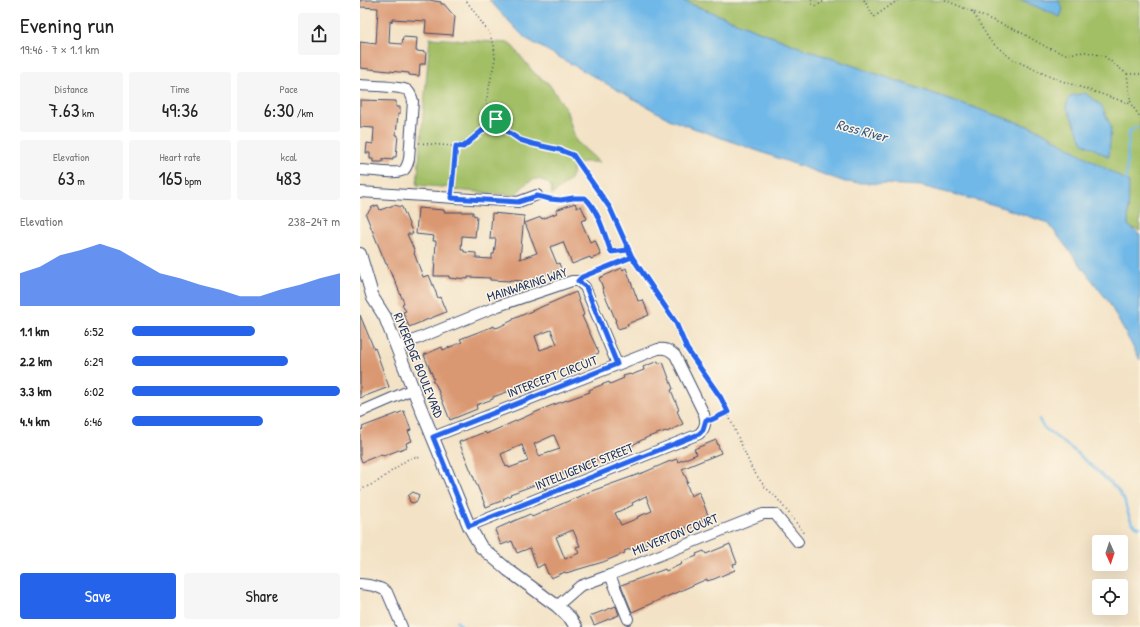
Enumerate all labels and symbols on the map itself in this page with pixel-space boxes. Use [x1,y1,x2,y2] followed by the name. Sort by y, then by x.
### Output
[479,102,513,136] pin
[834,114,891,146] water label: Ross River
[484,262,570,305] street label: MAINWARING WAY
[390,310,449,421] street label: RIVEREDGE BOULEVARD
[504,350,601,401] street label: INTERCEPT CIRCUIT
[532,438,637,494] street label: INTELLIGENCE STREET
[629,508,722,559] street label: MILVERTON COURT
[1092,535,1128,571] north arrow

